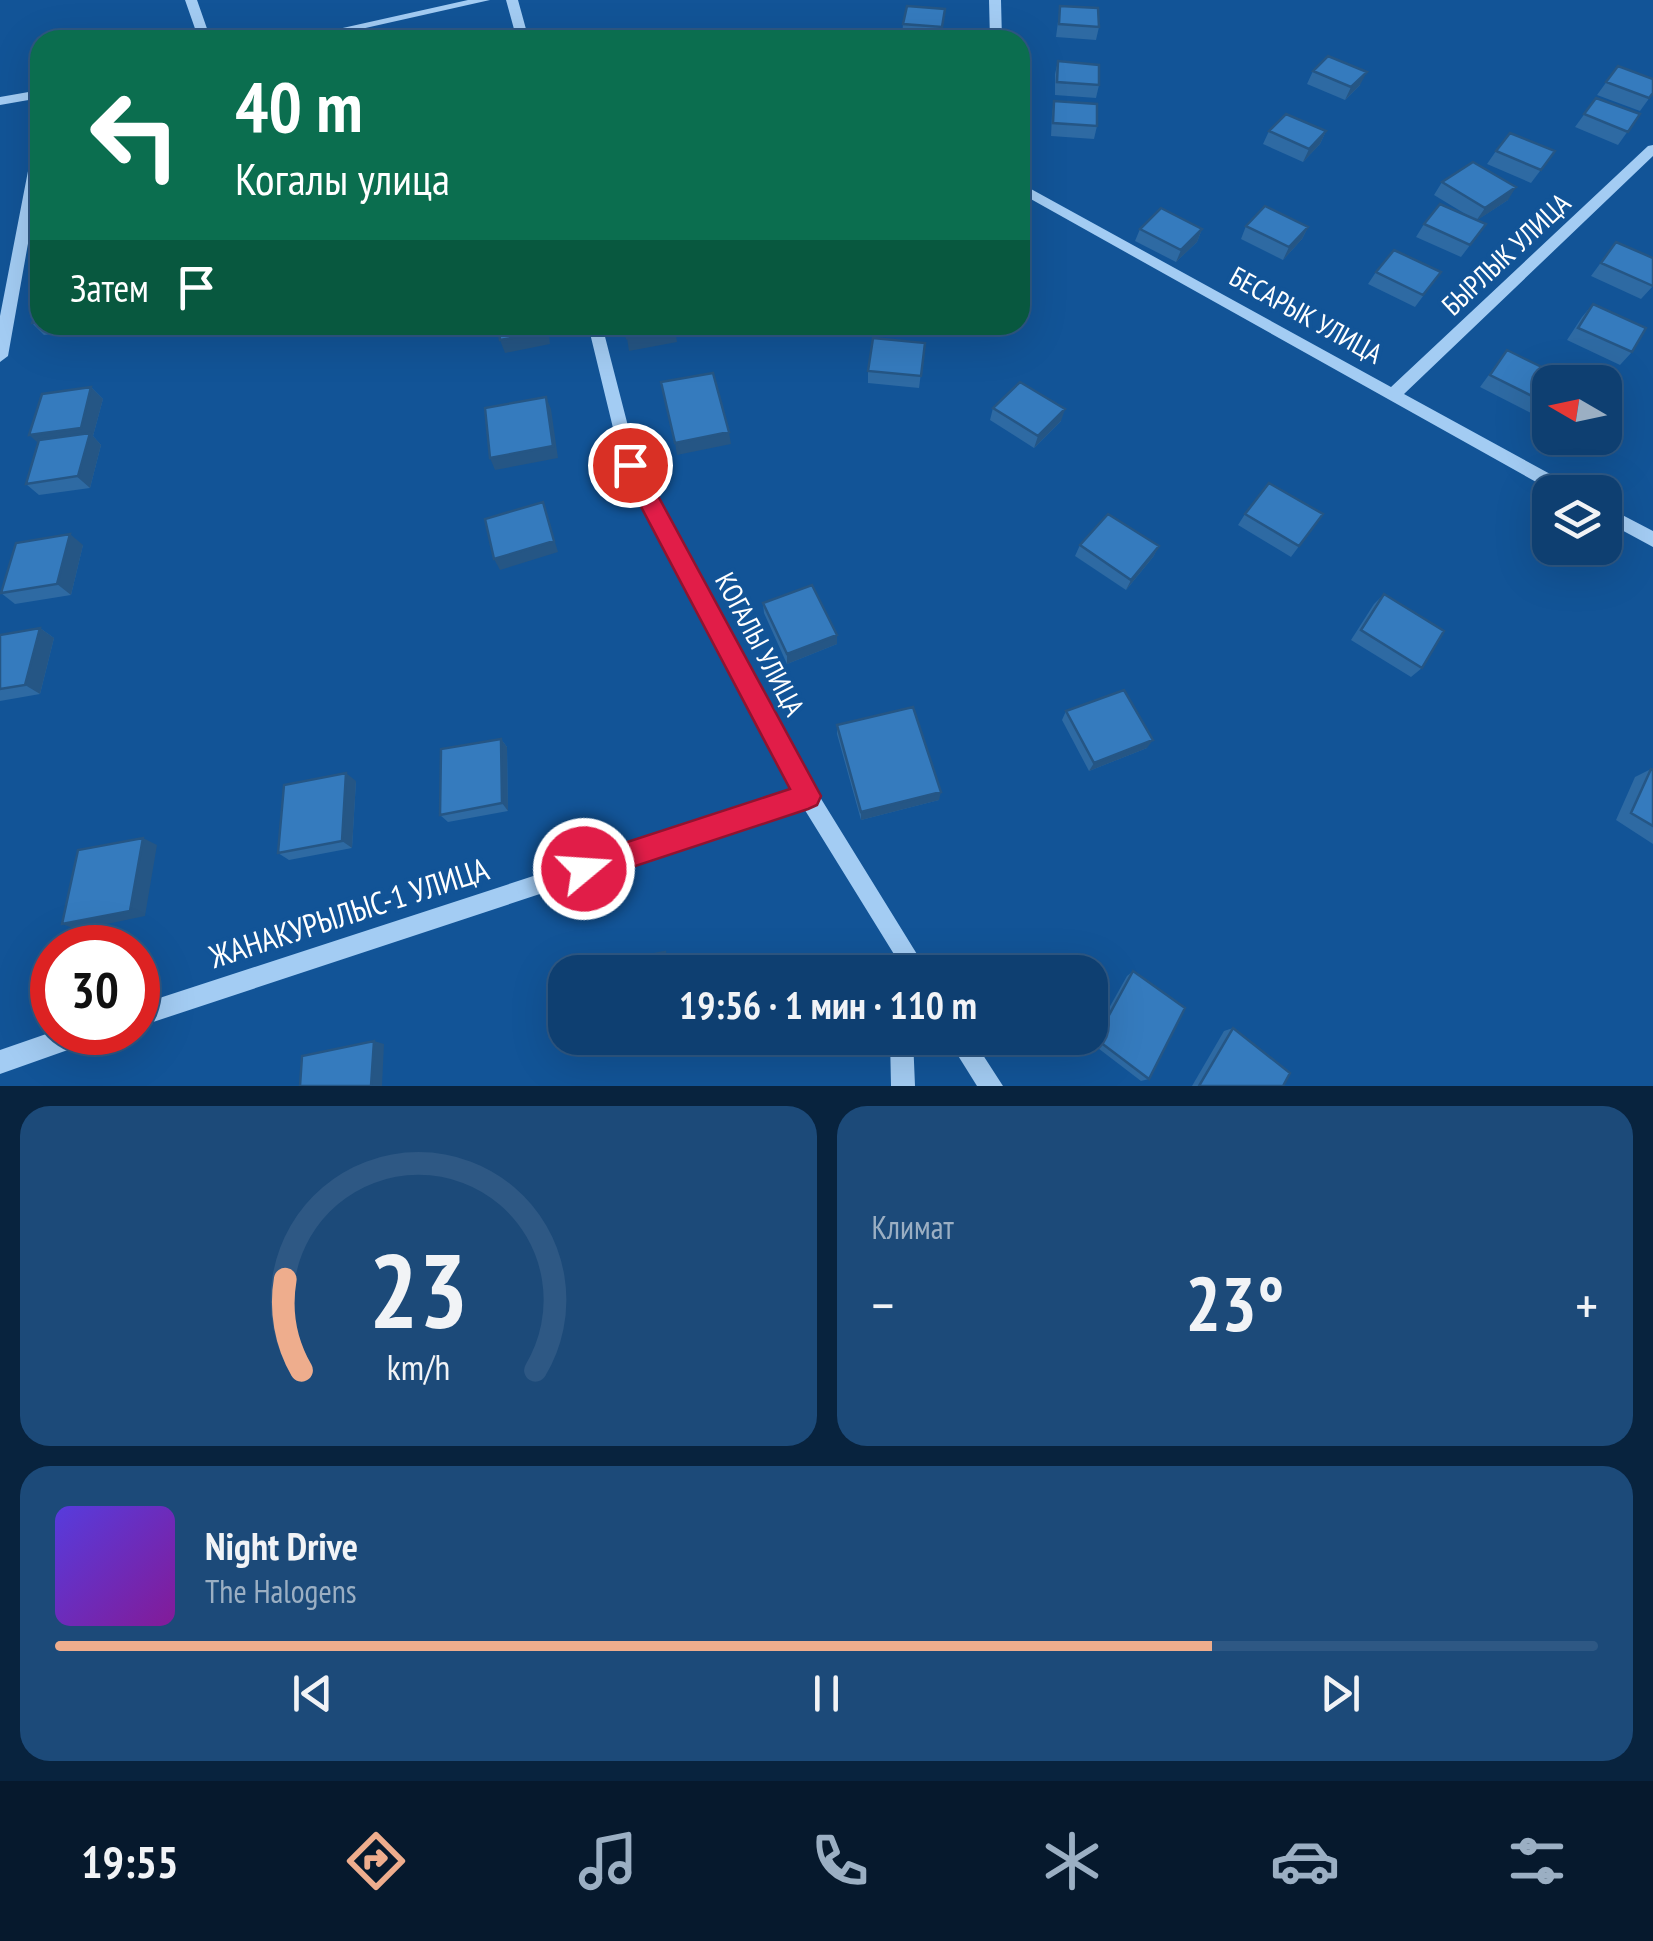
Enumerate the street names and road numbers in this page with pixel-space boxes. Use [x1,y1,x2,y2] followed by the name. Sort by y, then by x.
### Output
[1433,184,1578,323] street label: БЫРЛЫК УЛИЦА
[1223,257,1390,372] street label: БЕСАРЫК УЛИЦА
[707,566,814,723] street label: КОГАЛЫ УЛИЦА
[203,847,494,977] street label: ЖАНАКУРЫЛЫС-1 УЛИЦА

